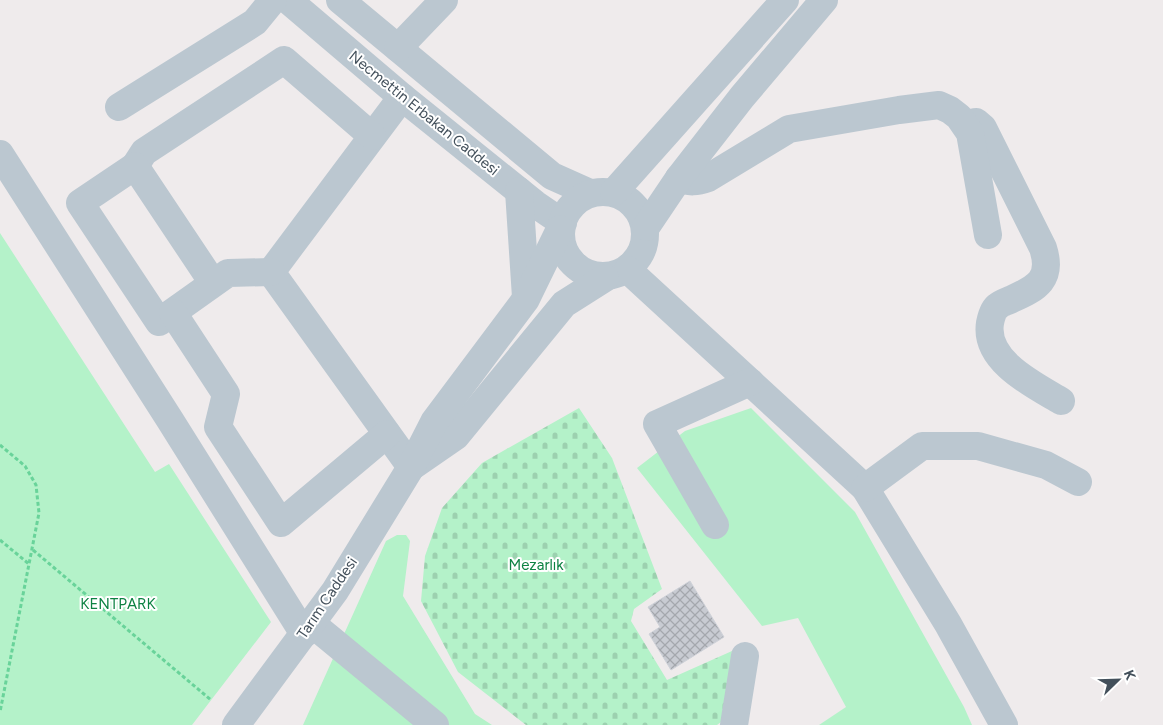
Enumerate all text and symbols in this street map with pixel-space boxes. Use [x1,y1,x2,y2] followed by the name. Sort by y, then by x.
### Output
[345,47,503,179] street label: Necmettin Erbakan Caddesi
[293,554,361,642] street label: Tarım Caddesi
[508,556,564,574] park label: Mezarlık
[80,595,156,613] park label: KENTPARK
[1093,655,1143,705] north arrow
[1120,668,1139,683] text: K

